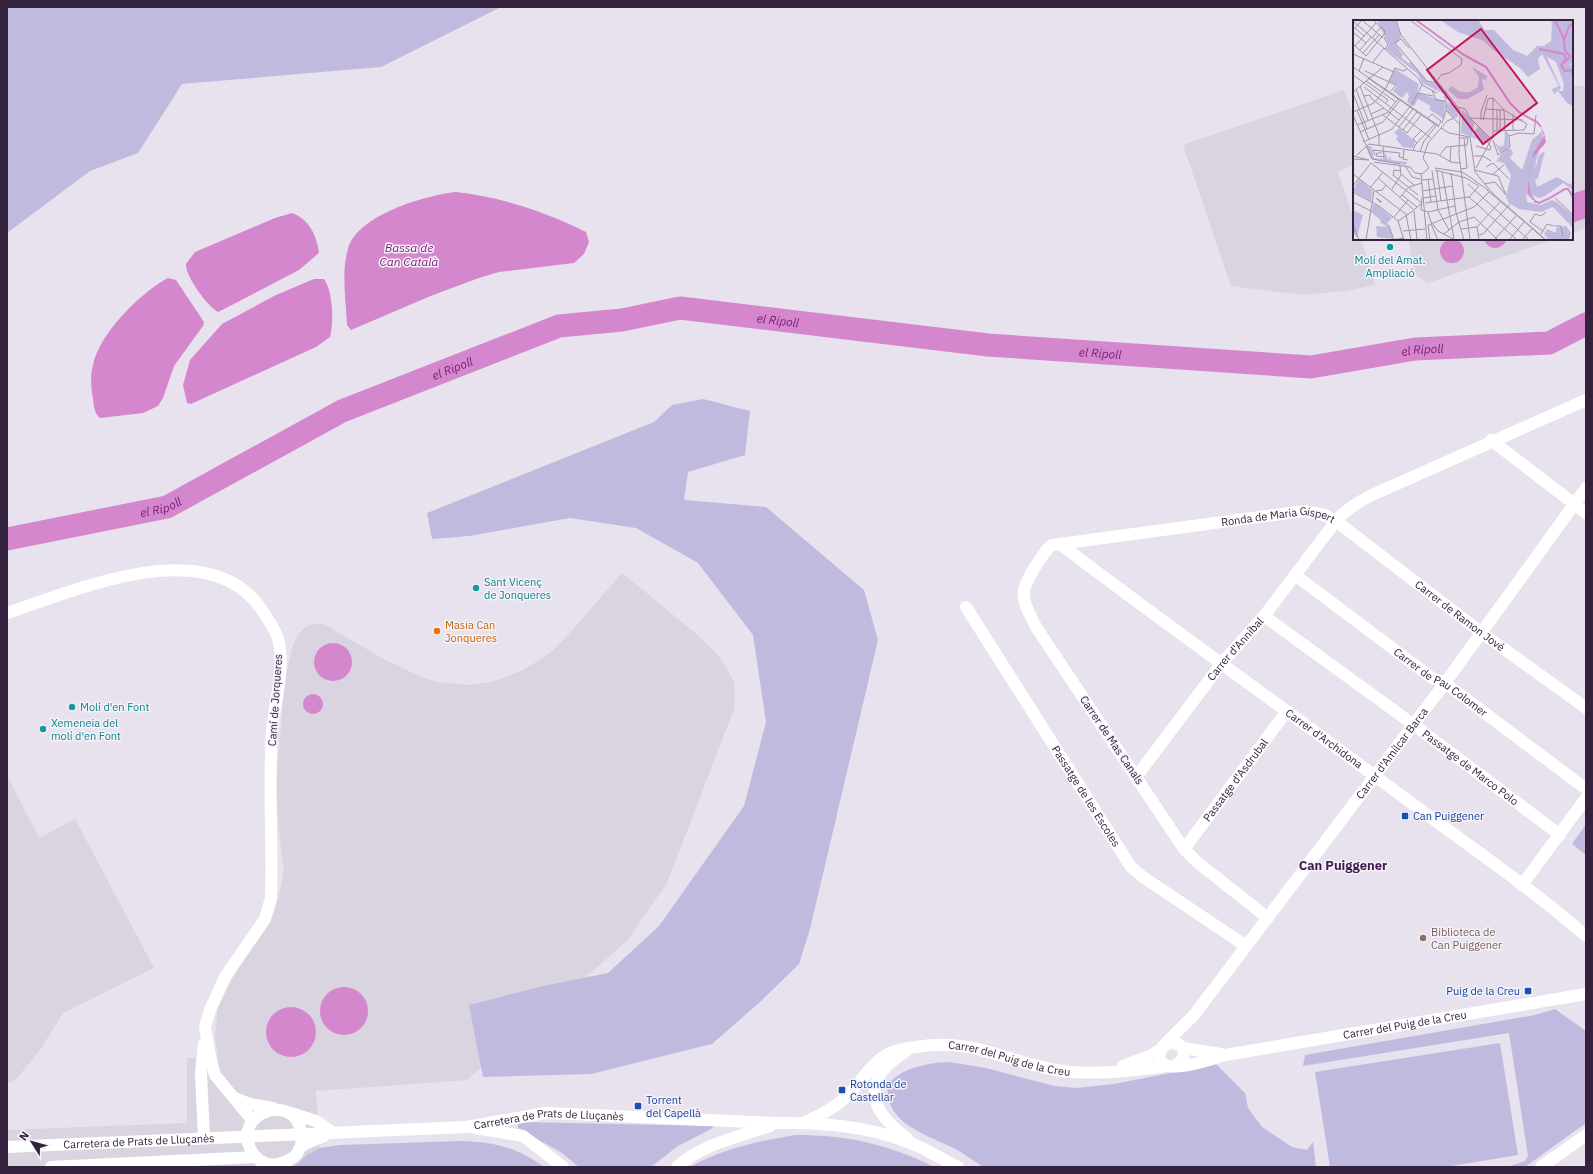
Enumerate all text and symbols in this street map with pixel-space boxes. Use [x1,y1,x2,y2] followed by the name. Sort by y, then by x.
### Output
[1353,20,1573,240] inset map
[380,240,438,269] water label: Bassa de Can Català
[1385,242,1395,252] marker: Molí del Amat. Ampliació
[1355,253,1425,280] place label: Molí del Amat. Ampliació
[756,310,801,330] water label: el Ripoll
[1400,340,1445,359] water label: el Ripoll
[1078,344,1123,362] water label: el Ripoll
[430,353,475,383] water label: el Ripoll
[139,493,185,520] water label: el Ripoll
[1220,504,1338,529] street label: Ronda de Maria Gispert
[484,575,551,602] place label: Sant Vicenç de Jonqueres
[1412,577,1508,654] street label: Carrer de Ramon Jové
[471,583,481,593] marker: Sant Vicenç de Jonqueres
[1204,614,1267,684] street label: Carrer d'Anníbal
[445,618,497,645] place label: Masia Can Jonqueres
[432,626,442,636] marker: Masia Can Jonqueres
[1391,645,1490,720] street label: Carrer de Pau Colomer
[265,653,285,747] street label: Camí de Jorqueres
[1077,693,1147,787] street label: Carrer de Mas Canals
[80,700,149,714] place label: Molí d'en Font
[67,702,77,712] marker: Molí d'en Font
[1353,705,1431,802] street label: Carrer d'Amílcar Barca
[1283,706,1366,772] street label: Carrer d'Archidona
[51,716,121,743] place label: Xemeneia del molí d'en Font
[38,724,48,734] marker: Xemeneia del molí d'en Font
[1419,727,1521,808] street label: Passatge de Marco Polo
[1200,736,1271,824] street label: Passatge d'Asdrubal
[1049,743,1123,849] street label: Passatge de les Escoles
[1413,809,1484,823] place label: Can Puiggener
[1400,811,1410,821] marker: Can Puiggener
[1299,857,1387,874] district label: Can Puiggener
[1431,925,1502,952] place label: Biblioteca de Can Puiggener
[1418,933,1428,943] marker: Biblioteca de Can Puiggener
[1446,984,1520,998] place label: Puig de la Creu
[1523,986,1533,996] marker: Puig de la Creu
[1342,1007,1468,1042] street label: Carrer del Puig de la Creu
[948,1038,1071,1079] street label: Carrer del Puig de la Creu
[850,1077,907,1104] place label: Rotonda de Castellar
[837,1085,847,1095] marker: Rotonda de Castellar
[646,1093,701,1120] place label: Torrent del Capellà
[633,1101,643,1111] marker: Torrent del Capellà
[473,1106,624,1133] street label: Carretera de Prats de Lluçanès
[12,1122,52,1162] north arrow
[16,1129,32,1143] text: N
[63,1131,215,1152] street label: Carretera de Prats de Lluçanès

